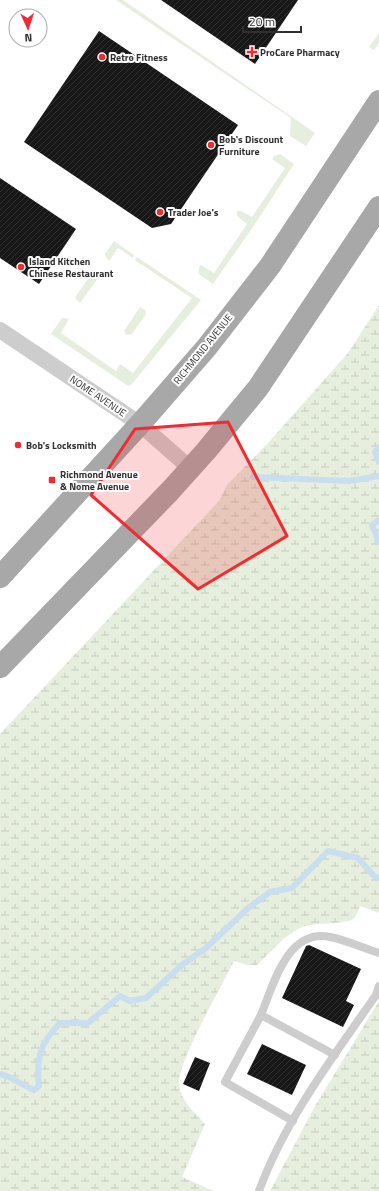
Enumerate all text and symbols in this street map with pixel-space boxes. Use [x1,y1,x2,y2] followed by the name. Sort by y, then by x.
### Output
[8,8,48,48] north arrow
[243,8,301,34] scale bar
[249,12,275,31] text: 20 m
[24,30,33,46] text: N
[260,45,340,60] place label: ProCare Pharmacy
[247,47,257,57] marker: ProCare Pharmacy
[110,50,168,65] place label: Retro Fitness
[97,52,107,62] marker: Retro Fitness
[219,132,284,159] place label: Bob's Discount Furniture
[206,140,216,150] marker: Bob's Discount Furniture
[168,205,219,220] place label: Trader Joe's
[155,207,165,217] marker: Trader Joe's
[29,254,114,281] place label: Island Kitchen Chinese Restaurant
[16,262,26,272] marker: Island Kitchen Chinese Restaurant
[170,310,236,388] street label: RICHMOND AVENUE
[67,372,130,421] street label: NOME AVENUE
[26,438,97,453] place label: Bob's Locksmith
[13,440,23,450] marker: Bob's Locksmith
[60,467,138,494] place label: Richmond Avenue & Nome Avenue
[47,475,57,485] marker: Richmond Avenue & Nome Avenue

